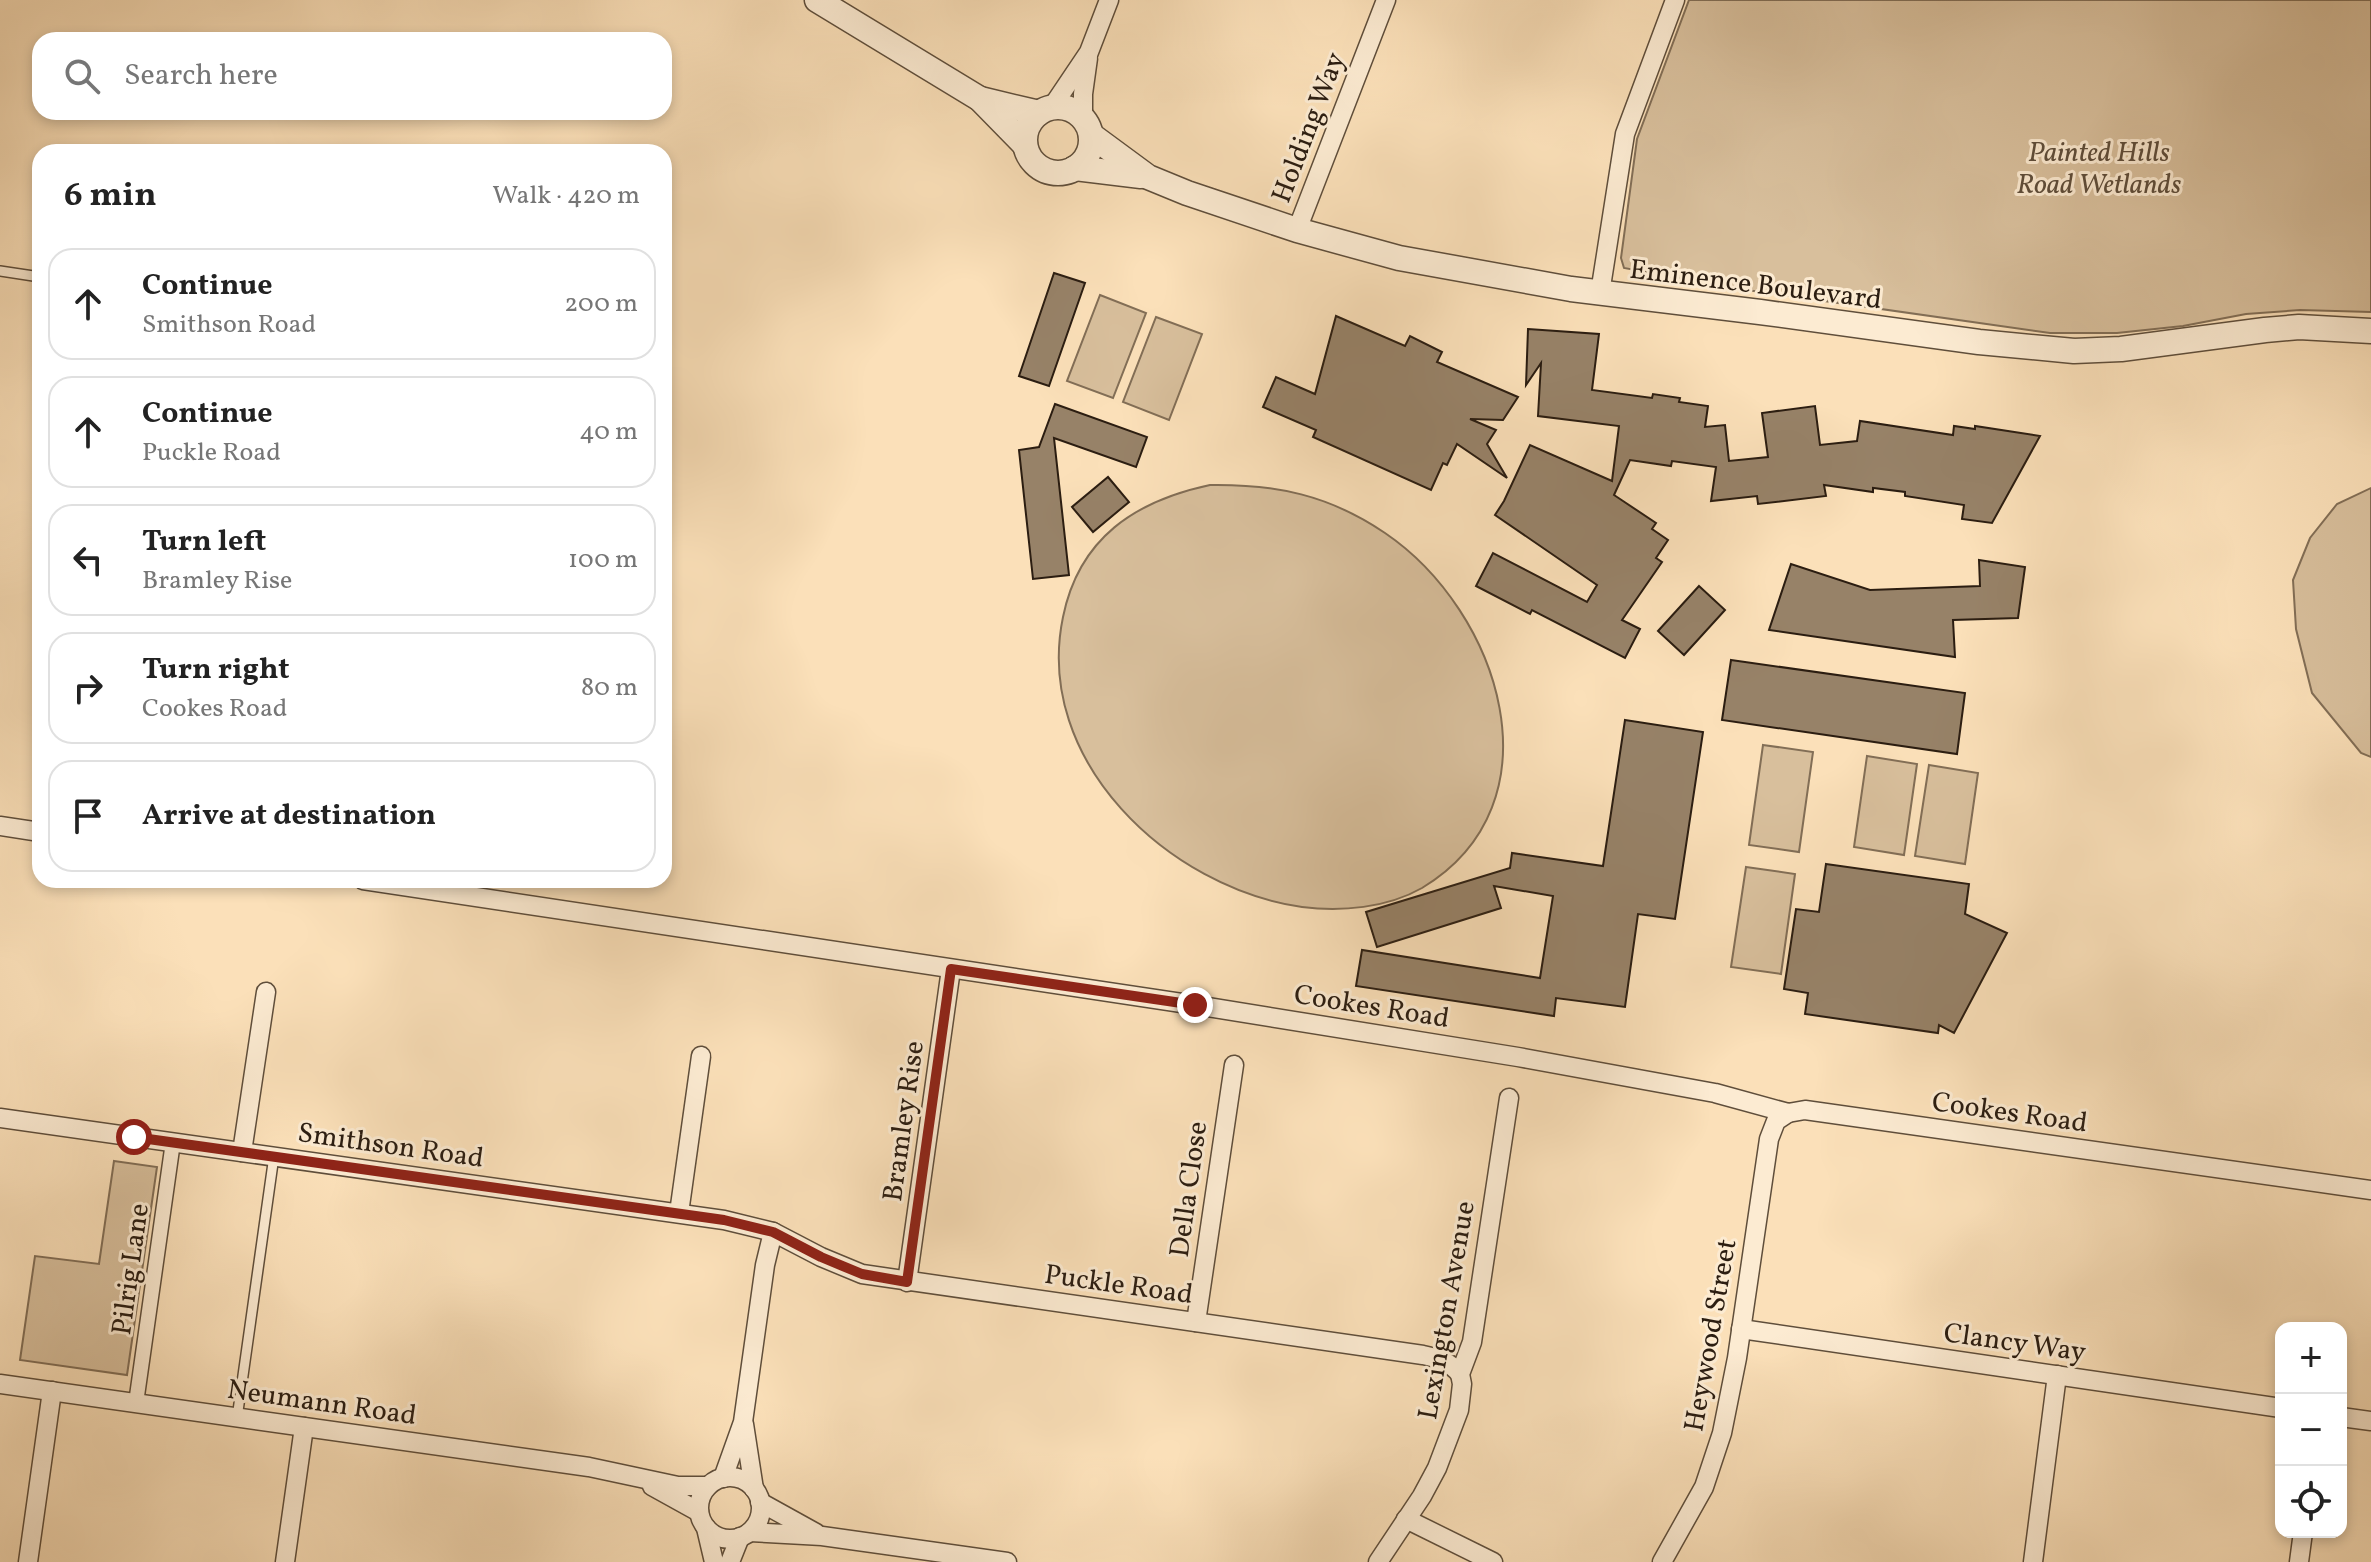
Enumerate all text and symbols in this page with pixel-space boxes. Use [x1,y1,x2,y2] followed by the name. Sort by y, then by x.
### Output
[32,32,672,120] search box
[1263,47,1356,209] street label: Holding Way
[60,54,104,98] icon: search
[124,55,278,97] text: Search here
[2017,134,2181,205] park label: Painted Hills Road Wetlands
[64,173,157,220] text: 6 min
[492,178,640,214] text: Walk · 420 m
[1627,251,1884,320] street label: Eminence Boulevard
[142,265,273,307] text: Continue
[66,282,110,326] icon: ahead
[564,286,638,322] text: 200 m
[142,307,316,343] text: Smithson Road
[142,393,273,435] text: Continue
[66,410,110,454] icon: ahead
[579,414,638,450] text: 40 m
[142,435,281,471] text: Puckle Road
[142,521,266,563] text: Turn left
[66,538,110,582] icon: left
[568,542,638,578] text: 100 m
[142,563,292,599] text: Bramley Rise
[142,649,290,691] text: Turn right
[66,666,110,710] icon: right
[581,670,638,706] text: 80 m
[142,691,288,727] text: Cookes Road
[66,794,110,838] icon: arrive
[142,795,436,837] text: Arrive at destination
[1291,976,1452,1039] street label: Cookes Road
[1177,987,1213,1023] route end
[874,1038,935,1204] street label: Bramley Rise
[1929,1083,2090,1144] street label: Cookes Road
[295,1114,486,1179] street label: Smithson Road
[116,1119,152,1155] route start
[1161,1119,1218,1260] street label: Della Close
[1409,1198,1486,1423] street label: Lexington Avenue
[103,1201,160,1338] street label: Pilrig Lane
[1675,1236,1748,1435] street label: Heywood Street
[1042,1256,1195,1315] street label: Puckle Road
[1941,1314,2088,1373] street label: Clancy Way
[2275,1322,2347,1538] map controls
[2275,1322,2347,1394] button: +
[224,1371,419,1436] street label: Neumann Road
[2275,1394,2347,1466] button: −
[2275,1466,2347,1538] button: locate

